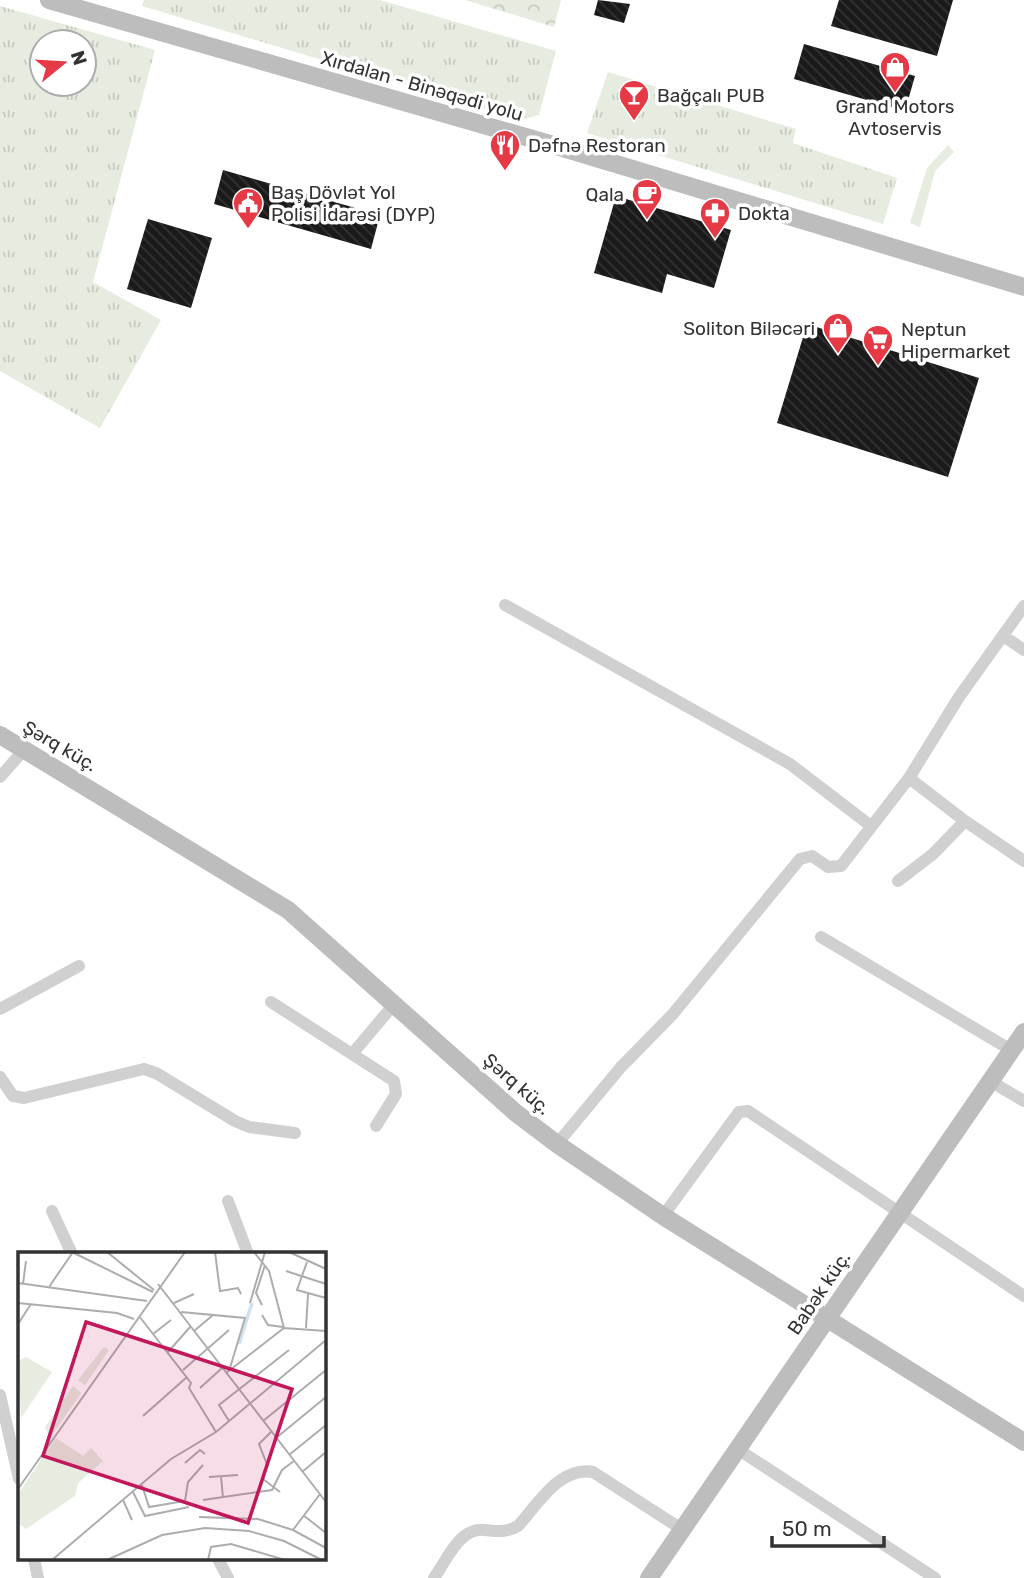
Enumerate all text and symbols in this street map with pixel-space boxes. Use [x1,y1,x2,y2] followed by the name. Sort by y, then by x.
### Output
[28,28,98,98] north arrow
[318,46,526,126] street label: Xırdalan - Binəqədi yolu
[66,48,92,68] text: N
[878,50,912,94] shop icon: Grand Motors Avtoservis
[617,78,651,122] bar icon: Bağçalı PUB
[657,84,765,107] place label: Bağçalı PUB
[835,95,955,140] place label: Grand Motors Avtoservis
[488,128,522,172] restaurant icon: Dəfnə Restoran
[528,134,666,157] place label: Dəfnə Restoran
[630,177,664,221] cafe icon: Qala
[271,181,435,226] place label: Baş Dövlət Yol Polisi İdarəsi (DYP)
[586,183,624,206] place label: Qala
[231,186,265,230] public building icon: Baş Dövlət Yol Polisi İdarəsi (DYP)
[698,196,732,240] pharmacy icon: Dokta
[738,202,790,225] place label: Dokta
[821,311,855,355] shop icon: Soliton Biləcəri
[683,317,815,340] place label: Soliton Biləcəri
[901,318,1011,363] place label: Neptun Hipermarket
[861,323,895,367] supermarket icon: Neptun Hipermarket
[19,716,101,776] street label: Şərq küç.
[479,1048,555,1120] street label: Şərq küç.
[783,1247,855,1339] street label: Babək küç.
[18,1252,326,1560] inset map
[772,1504,884,1548] scale bar
[782,1516,832,1541] text: 50 m

